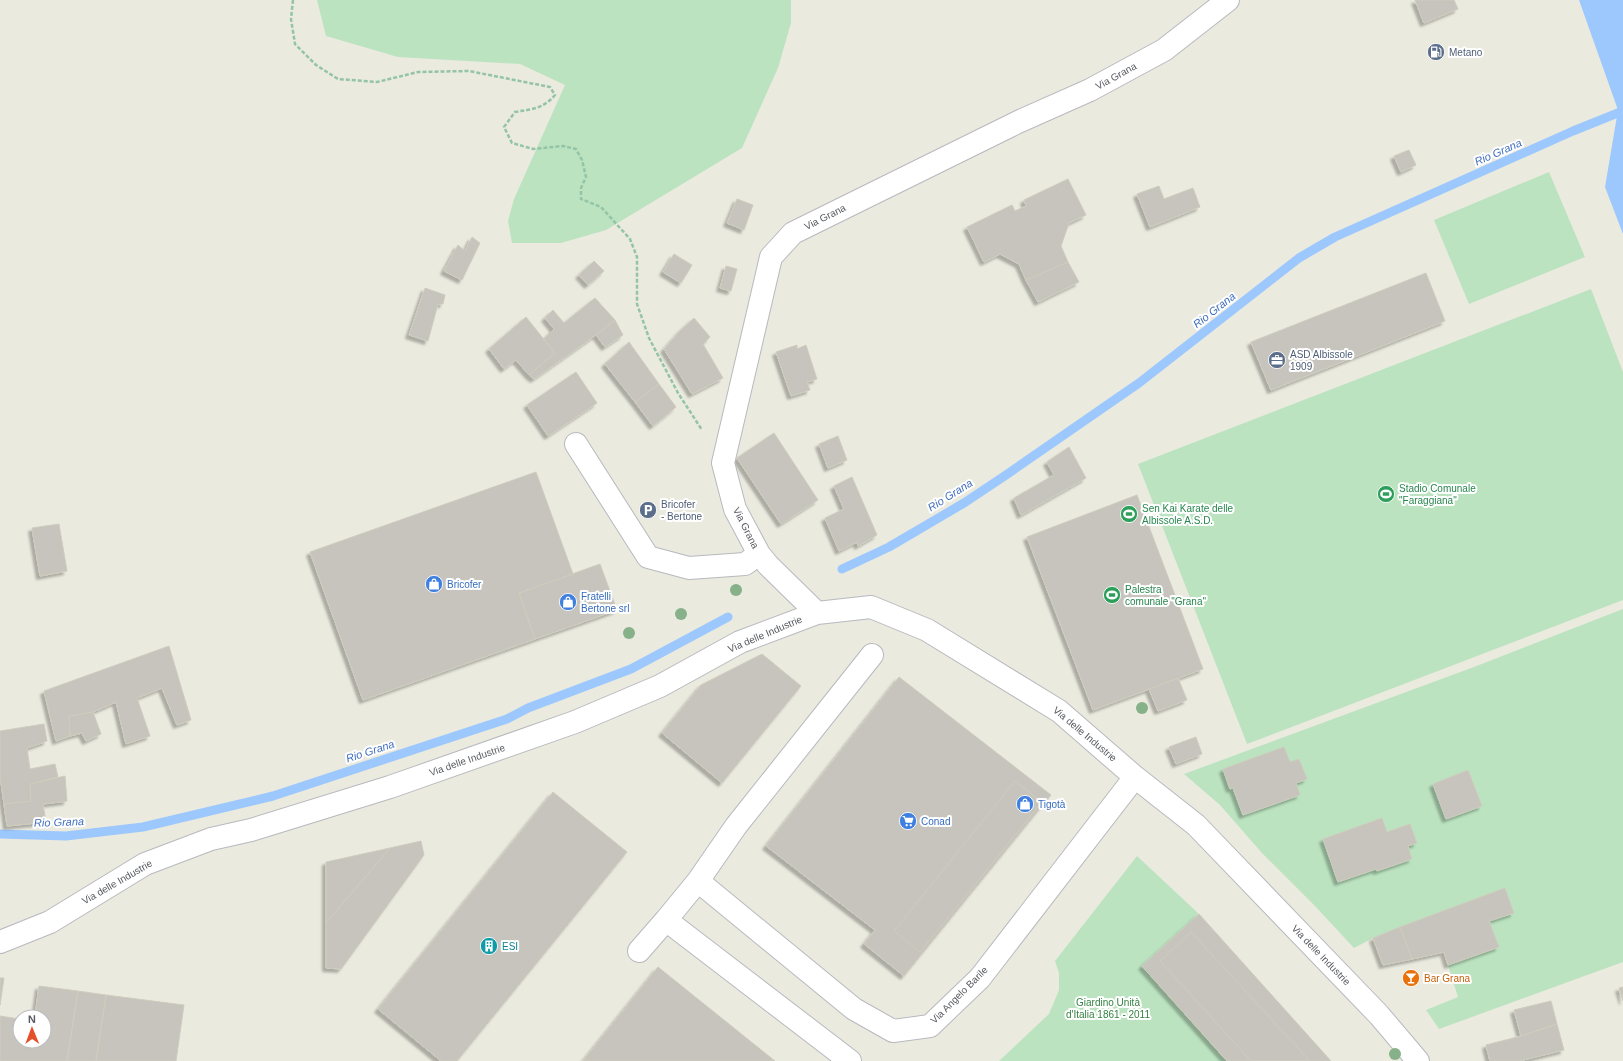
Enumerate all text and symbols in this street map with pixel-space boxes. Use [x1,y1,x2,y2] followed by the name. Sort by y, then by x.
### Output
[1426,42,1446,62] fuel station icon: Metano
[1449,47,1483,58] place label: Metano
[1094,60,1139,92] street label: Via Grana
[1473,136,1523,168] water label: Rio Grana
[803,202,848,232] street label: Via Grana
[1191,290,1237,330] water label: Rio Grana
[1290,349,1353,372] place label: ASD Albissole 1909
[1267,350,1287,370] office icon: ASD Albissole 1909
[926,477,974,513] water label: Rio Grana
[1399,483,1476,506] place label: Stadio Comunale "Faraggiana"
[1376,484,1396,504] sports icon: Stadio Comunale "Faraggiana"
[661,499,703,522] place label: Bricofer - Bertone
[638,500,658,520] parking icon: Bricofer - Bertone
[1142,503,1234,526] place label: Sen Kai Karate delle Albissole A.S.D.
[1119,504,1139,524] sports icon: Sen Kai Karate delle Albissole A.S.D.
[731,506,761,551] street label: Via Grana
[424,574,444,594] shop icon: Bricofer
[447,579,482,590] place label: Bricofer
[1125,584,1206,607] place label: Palestra comunale "Grana"
[1102,585,1122,605] sports icon: Palestra comunale "Grana"
[581,591,629,614] place label: Fratelli Bertone srl
[558,592,578,612] shop icon: Fratelli Bertone srl
[726,613,804,655] street label: Via delle Industrie
[1051,704,1119,764] street label: Via delle Industrie
[344,738,396,764] water label: Rio Grana
[428,742,507,778] street label: Via delle Industrie
[1015,794,1035,814] shop icon: Tigotà
[1038,799,1066,810] place label: Tigotà
[898,811,918,831] supermarket icon: Conad
[34,815,84,829] water label: Rio Grana
[921,816,950,827] place label: Conad
[80,857,154,907] street label: Via delle Industrie
[1289,923,1353,988] street label: Via delle Industrie
[479,936,499,956] building icon: ESI
[502,941,518,952] place label: ESI
[928,964,990,1026] street label: Via Angelo Barile
[1401,968,1421,988] bar icon: Bar Grana
[1424,973,1471,984] place label: Bar Grana
[1066,997,1150,1020] park label: Giardino Unità d'Italia 1861 - 2011
[12,1009,52,1049] north arrow
[28,1013,36,1025] text: N

